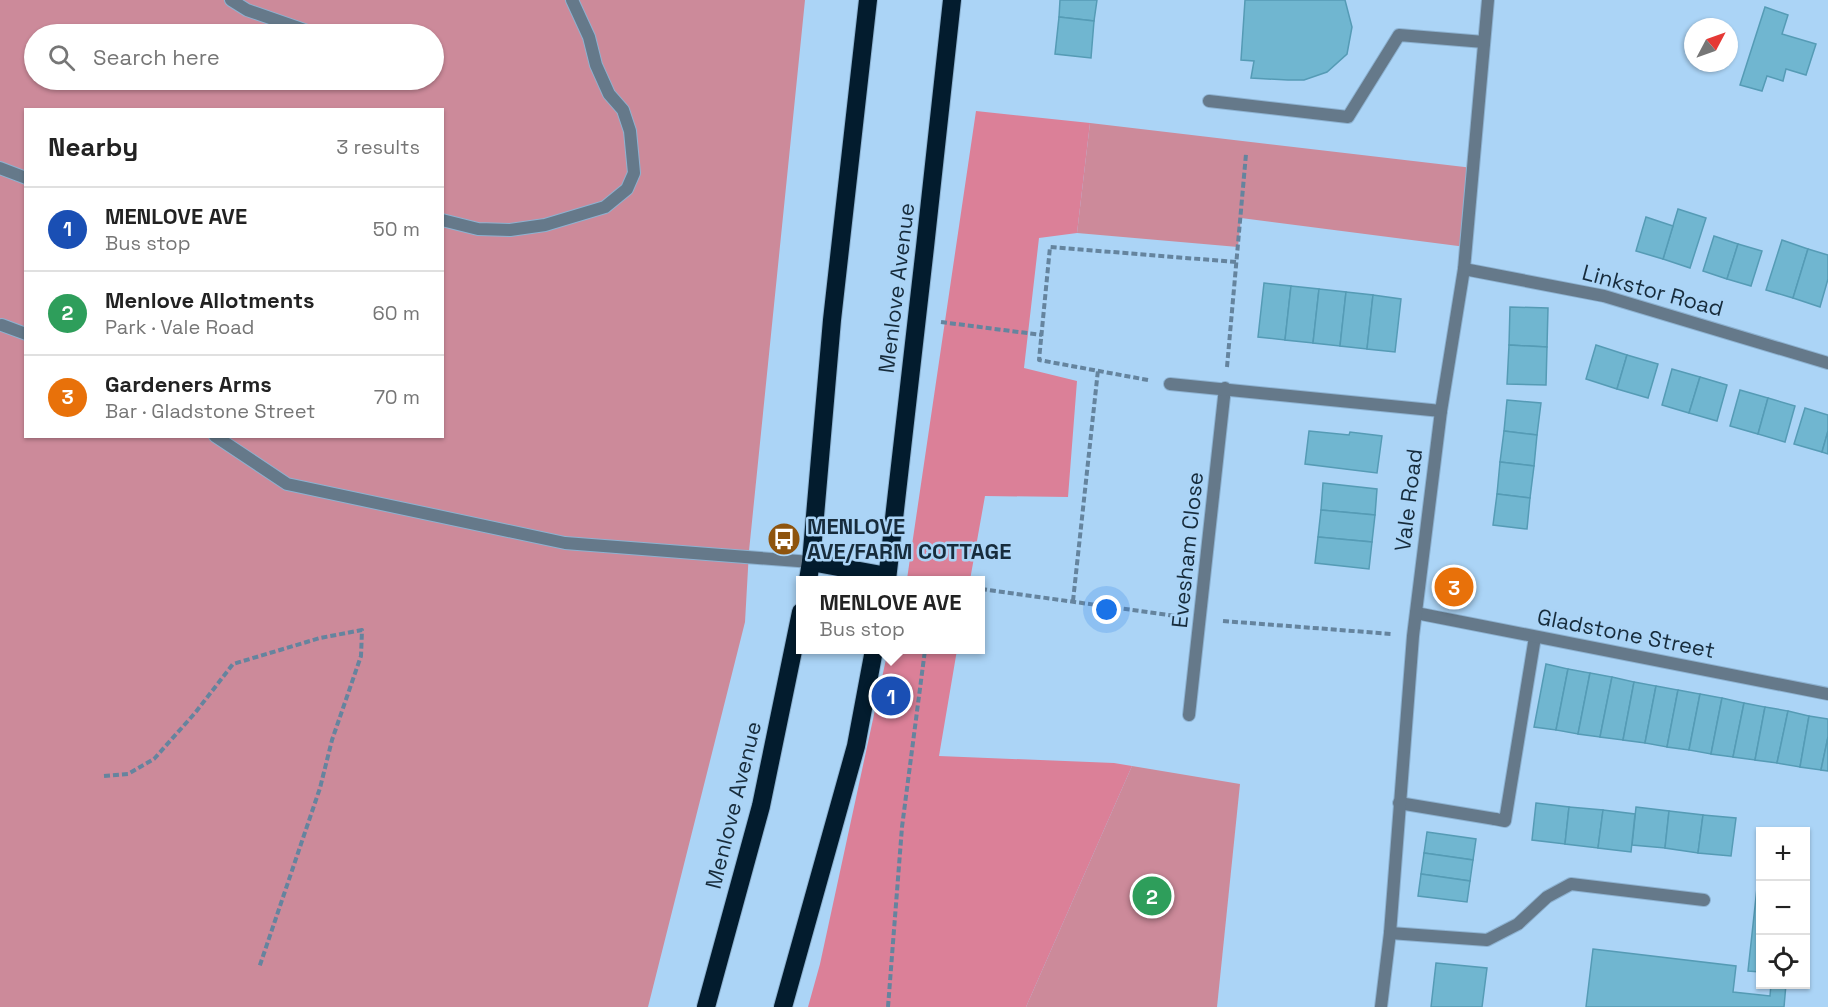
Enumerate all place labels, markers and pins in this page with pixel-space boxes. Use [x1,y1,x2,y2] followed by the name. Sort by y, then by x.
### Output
[807,512,1011,565] place label: MENLOVE AVE/FARM COTTAGE
[766,521,802,557] bus stop icon: MENLOVE AVE/FARM COTTAGE
[1434,564,1474,610] pin: 3
[872,674,910,718] pin: 1
[1132,874,1172,918] pin: 2

